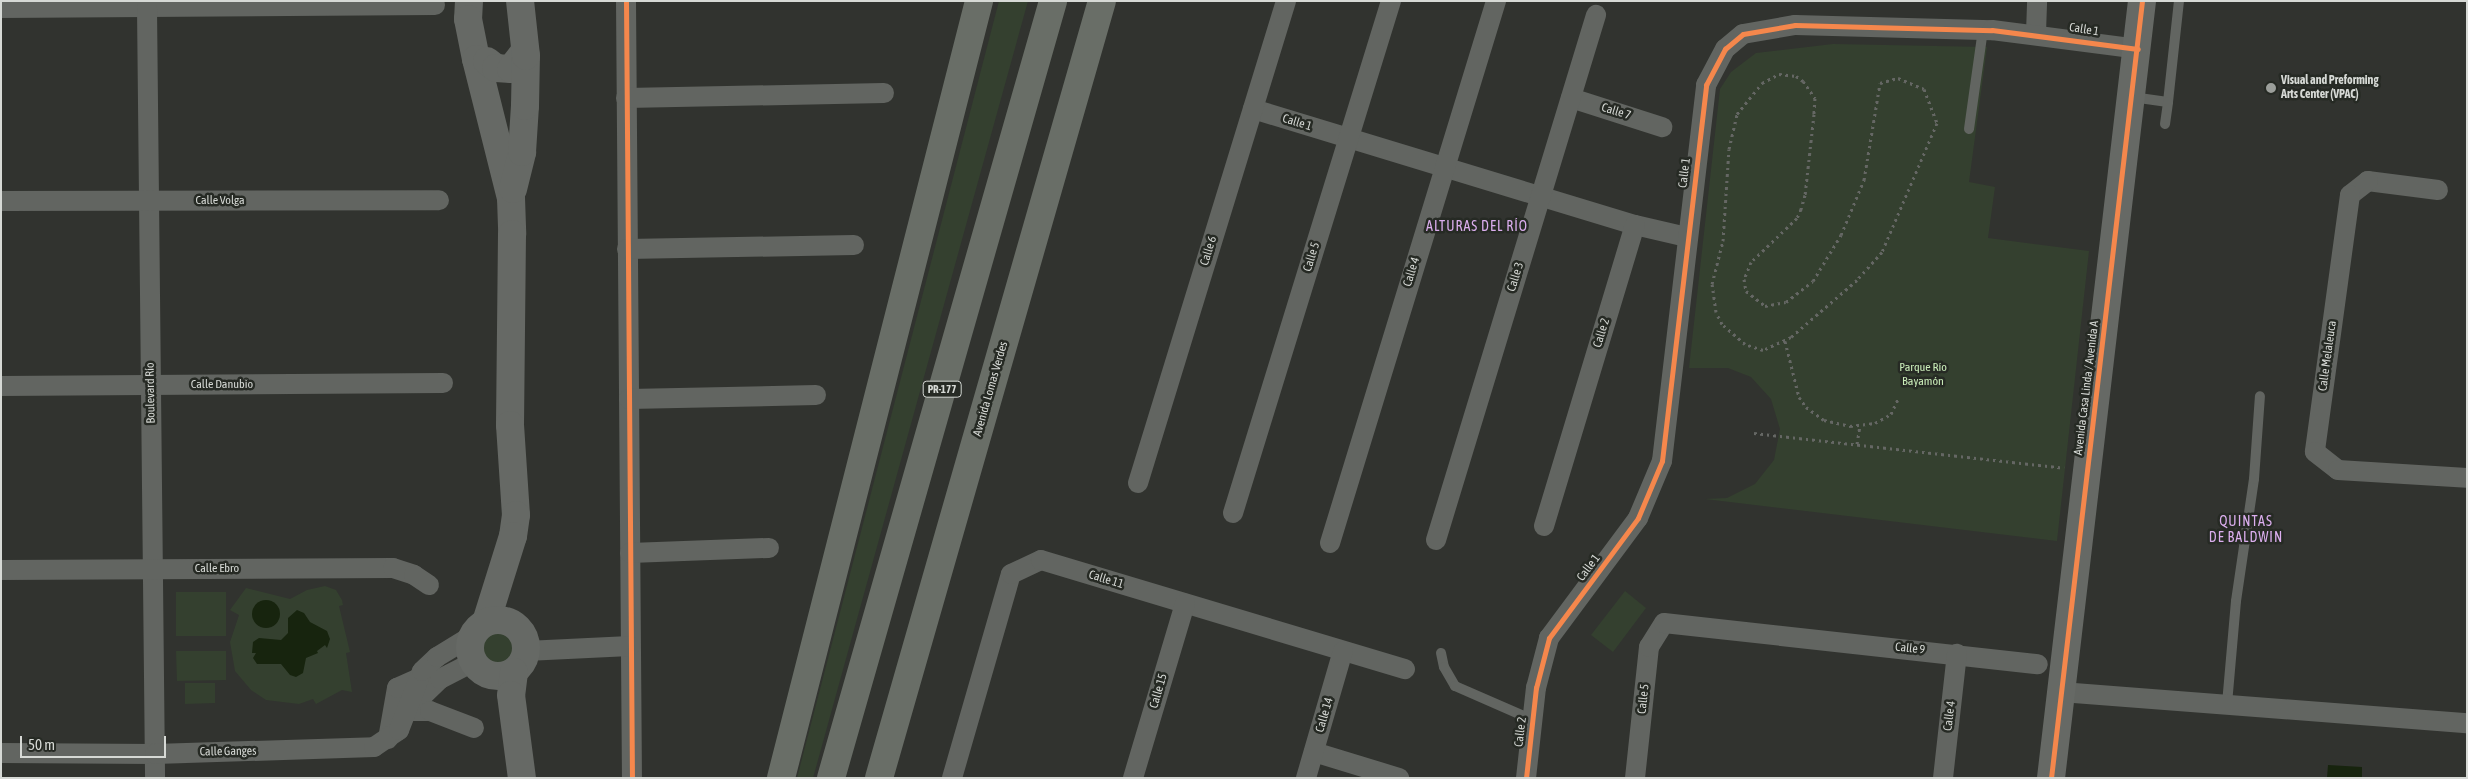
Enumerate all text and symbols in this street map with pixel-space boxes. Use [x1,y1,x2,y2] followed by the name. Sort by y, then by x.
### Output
[2068,21,2100,39] street label: Calle 1
[2281,74,2379,102] place label: Visual and Preforming Arts Center (VPAC)
[2265,82,2277,94] marker: Visual and Preforming Arts Center (VPAC)
[1600,101,1632,123] street label: Calle 7
[1281,112,1313,134] street label: Calle 1
[1676,157,1694,189] street label: Calle 1
[196,194,244,208] street label: Calle Volga
[1424,218,1530,234] district label: ALTURAS DEL RÍO
[1198,235,1220,267] street label: Calle 6
[1301,241,1323,273] street label: Calle 5
[1401,256,1423,288] street label: Calle 4
[1505,261,1527,293] street label: Calle 3
[1591,317,1613,349] street label: Calle 2
[2072,320,2102,456] street label: Avenida Casa Linda / Avenida A
[2316,320,2340,392] street label: Calle Melaleuca
[971,340,1011,438] street label: Avenida Lomas Verdes
[1899,361,1947,389] park label: Parque Río Bayamón
[143,362,159,424] street label: Boulevard Río
[191,378,253,392] street label: Calle Danubio
[922,380,962,398] road number: PR-177
[2208,513,2284,546] district label: QUINTAS DE BALDWIN
[1574,552,1604,584] street label: Calle 1
[195,562,239,576] street label: Calle Ebro
[1087,568,1125,592] street label: Calle 11
[1894,640,1926,658] street label: Calle 9
[1147,672,1171,710] street label: Calle 15
[1635,683,1653,715] street label: Calle 5
[1313,696,1337,734] street label: Calle 14
[1941,700,1959,732] street label: Calle 4
[1512,716,1530,748] street label: Calle 2
[22,726,169,758] scale bar
[28,736,55,753] text: 50 m
[200,744,256,760] street label: Calle Ganges

